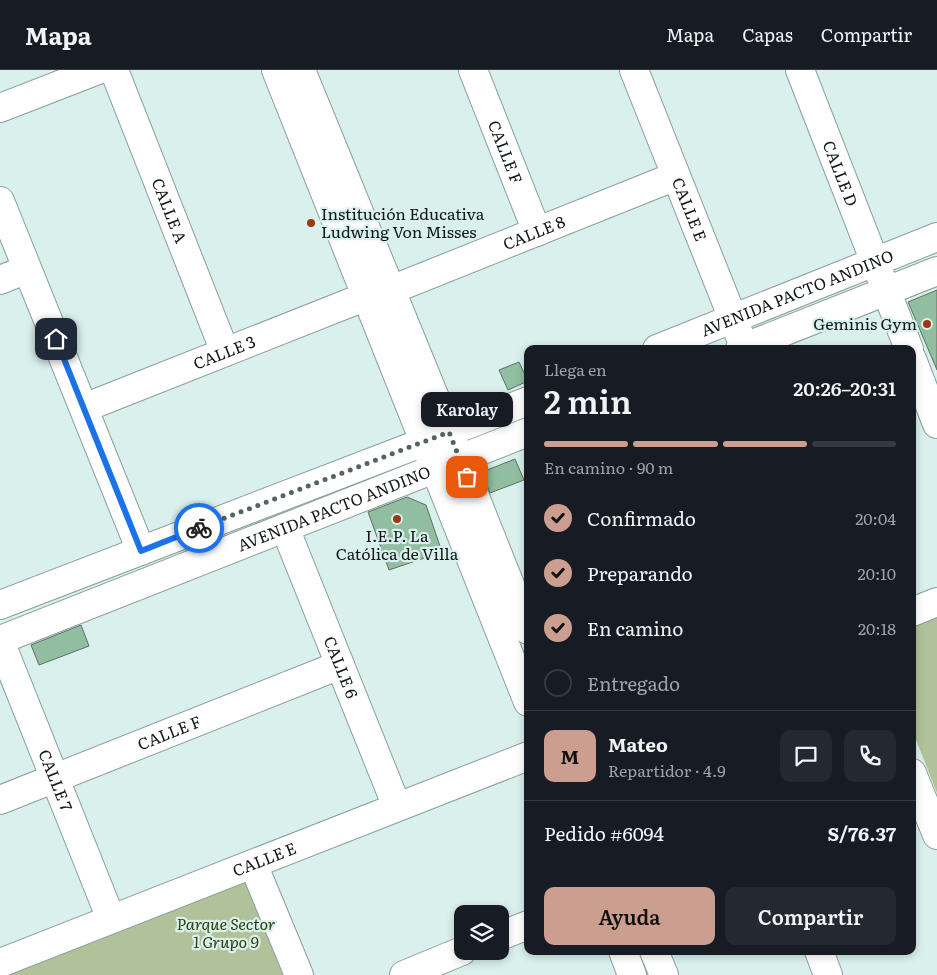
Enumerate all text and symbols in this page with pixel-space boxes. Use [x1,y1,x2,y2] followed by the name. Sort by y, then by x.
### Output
[25,17,92,52] text: Mapa
[666,21,714,48] text: Mapa
[742,21,793,48] text: Capas
[821,21,912,48] text: Compartir
[483,116,530,187] street label: CALLE F
[818,137,865,209] street label: CALLE D
[147,174,194,246] street label: CALLE A
[667,174,714,244] street label: CALLE E
[321,201,485,243] place label: Institución Educativa Ludwing Von Misses
[499,209,569,255] street label: CALLE 8
[305,217,317,229] marker: Institución Educativa Ludwing Von Misses
[697,243,897,341] street label: AVENIDA PACTO ANDINO
[813,311,917,335] place label: Geminis Gym
[35,318,77,360] pin
[921,318,933,330] marker: Geminis Gym
[42,325,70,353] icon: home
[189,328,259,375] street label: CALLE 3
[544,357,607,381] text: Llega en
[793,374,896,402] text: 20:26–20:31
[544,376,632,424] text: 2 min
[421,392,513,427] callout: Karolay
[436,397,498,421] text: Karolay
[544,455,673,479] text: En camino · 90 m
[446,456,488,498] pin
[234,459,434,556] street label: AVENIDA PACTO ANDINO
[453,463,481,491] icon: bag
[174,503,224,553] courier
[544,504,572,532] icon: check
[587,504,696,532] text: Confirmado
[855,506,896,530] text: 20:04
[391,513,403,525] marker: I.E.P. La Católica de Villa
[185,514,213,542] icon: bike
[336,523,459,565] place label: I.E.P. La Católica de Villa
[544,559,572,587] icon: check
[587,559,693,587] text: Preparando
[858,561,896,585] text: 20:10
[544,614,572,642] icon: check
[587,614,683,642] text: En camino
[858,616,896,640] text: 20:18
[319,632,365,702] street label: CALLE 6
[587,669,680,697] text: Entregado
[134,708,204,755] street label: CALLE F
[608,730,668,758] text: Mateo
[780,730,832,782] button: chat
[844,730,896,782] button: phone
[561,742,579,770] text: M
[33,745,80,814] street label: CALLE 7
[608,758,726,782] text: Repartidor · 4.9
[544,819,664,847] text: Pedido #6094
[827,819,896,847] text: S/76.37
[229,835,299,882] street label: CALLE E
[544,887,715,945] button: Ayuda
[725,887,896,945] button: Compartir
[454,905,509,960] map controls
[454,905,509,960] button: layers
[177,911,275,953] park label: Parque Sector 1 Grupo 9

